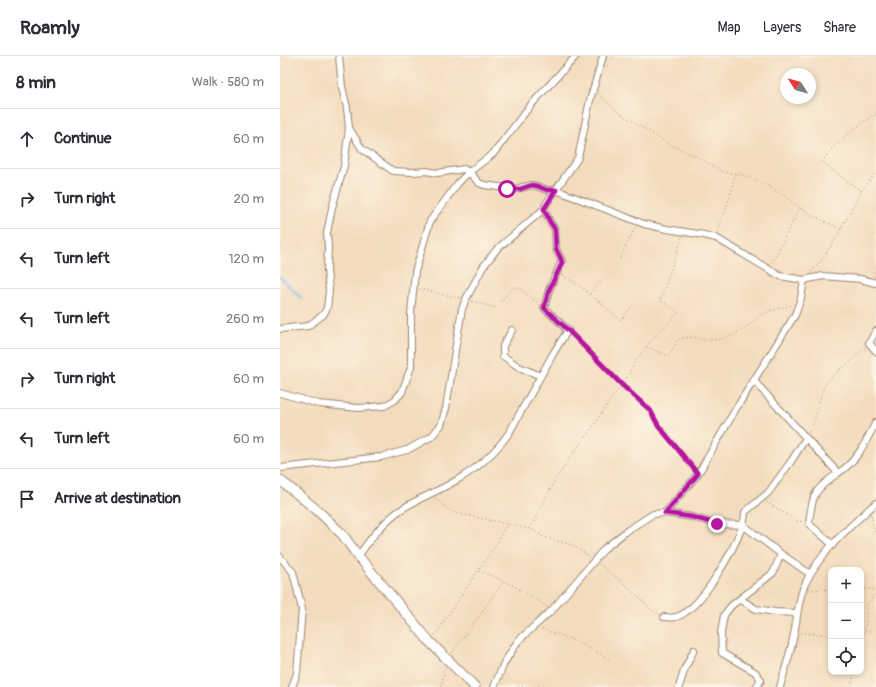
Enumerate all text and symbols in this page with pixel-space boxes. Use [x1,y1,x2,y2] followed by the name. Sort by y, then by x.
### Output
[20,16,80,40] text: Roamly
[718,19,741,36] text: Map
[763,19,801,36] text: Layers
[823,19,856,36] text: Share
[780,68,816,104] north arrow
[16,72,56,93] text: 8 min
[192,74,264,90] text: Walk · 580 m
[16,128,38,150] icon: ahead
[54,129,112,148] text: Continue
[233,131,264,147] text: 60 m
[498,180,516,198] route start
[16,188,38,210] icon: right
[54,189,115,208] text: Turn right
[233,191,264,207] text: 20 m
[16,248,38,270] icon: left
[54,249,110,268] text: Turn left
[228,251,264,267] text: 120 m
[16,308,38,330] icon: left
[54,309,110,328] text: Turn left
[226,311,264,327] text: 260 m
[16,368,38,390] icon: right
[54,369,115,388] text: Turn right
[233,371,264,387] text: 60 m
[16,428,38,450] icon: left
[54,429,110,448] text: Turn left
[233,431,264,447] text: 60 m
[16,488,38,510] icon: arrive
[54,489,181,508] text: Arrive at destination
[708,515,726,533] route end
[828,567,864,675] map controls
[828,567,864,603] button: +
[828,603,864,639] button: −
[828,639,864,675] button: locate

